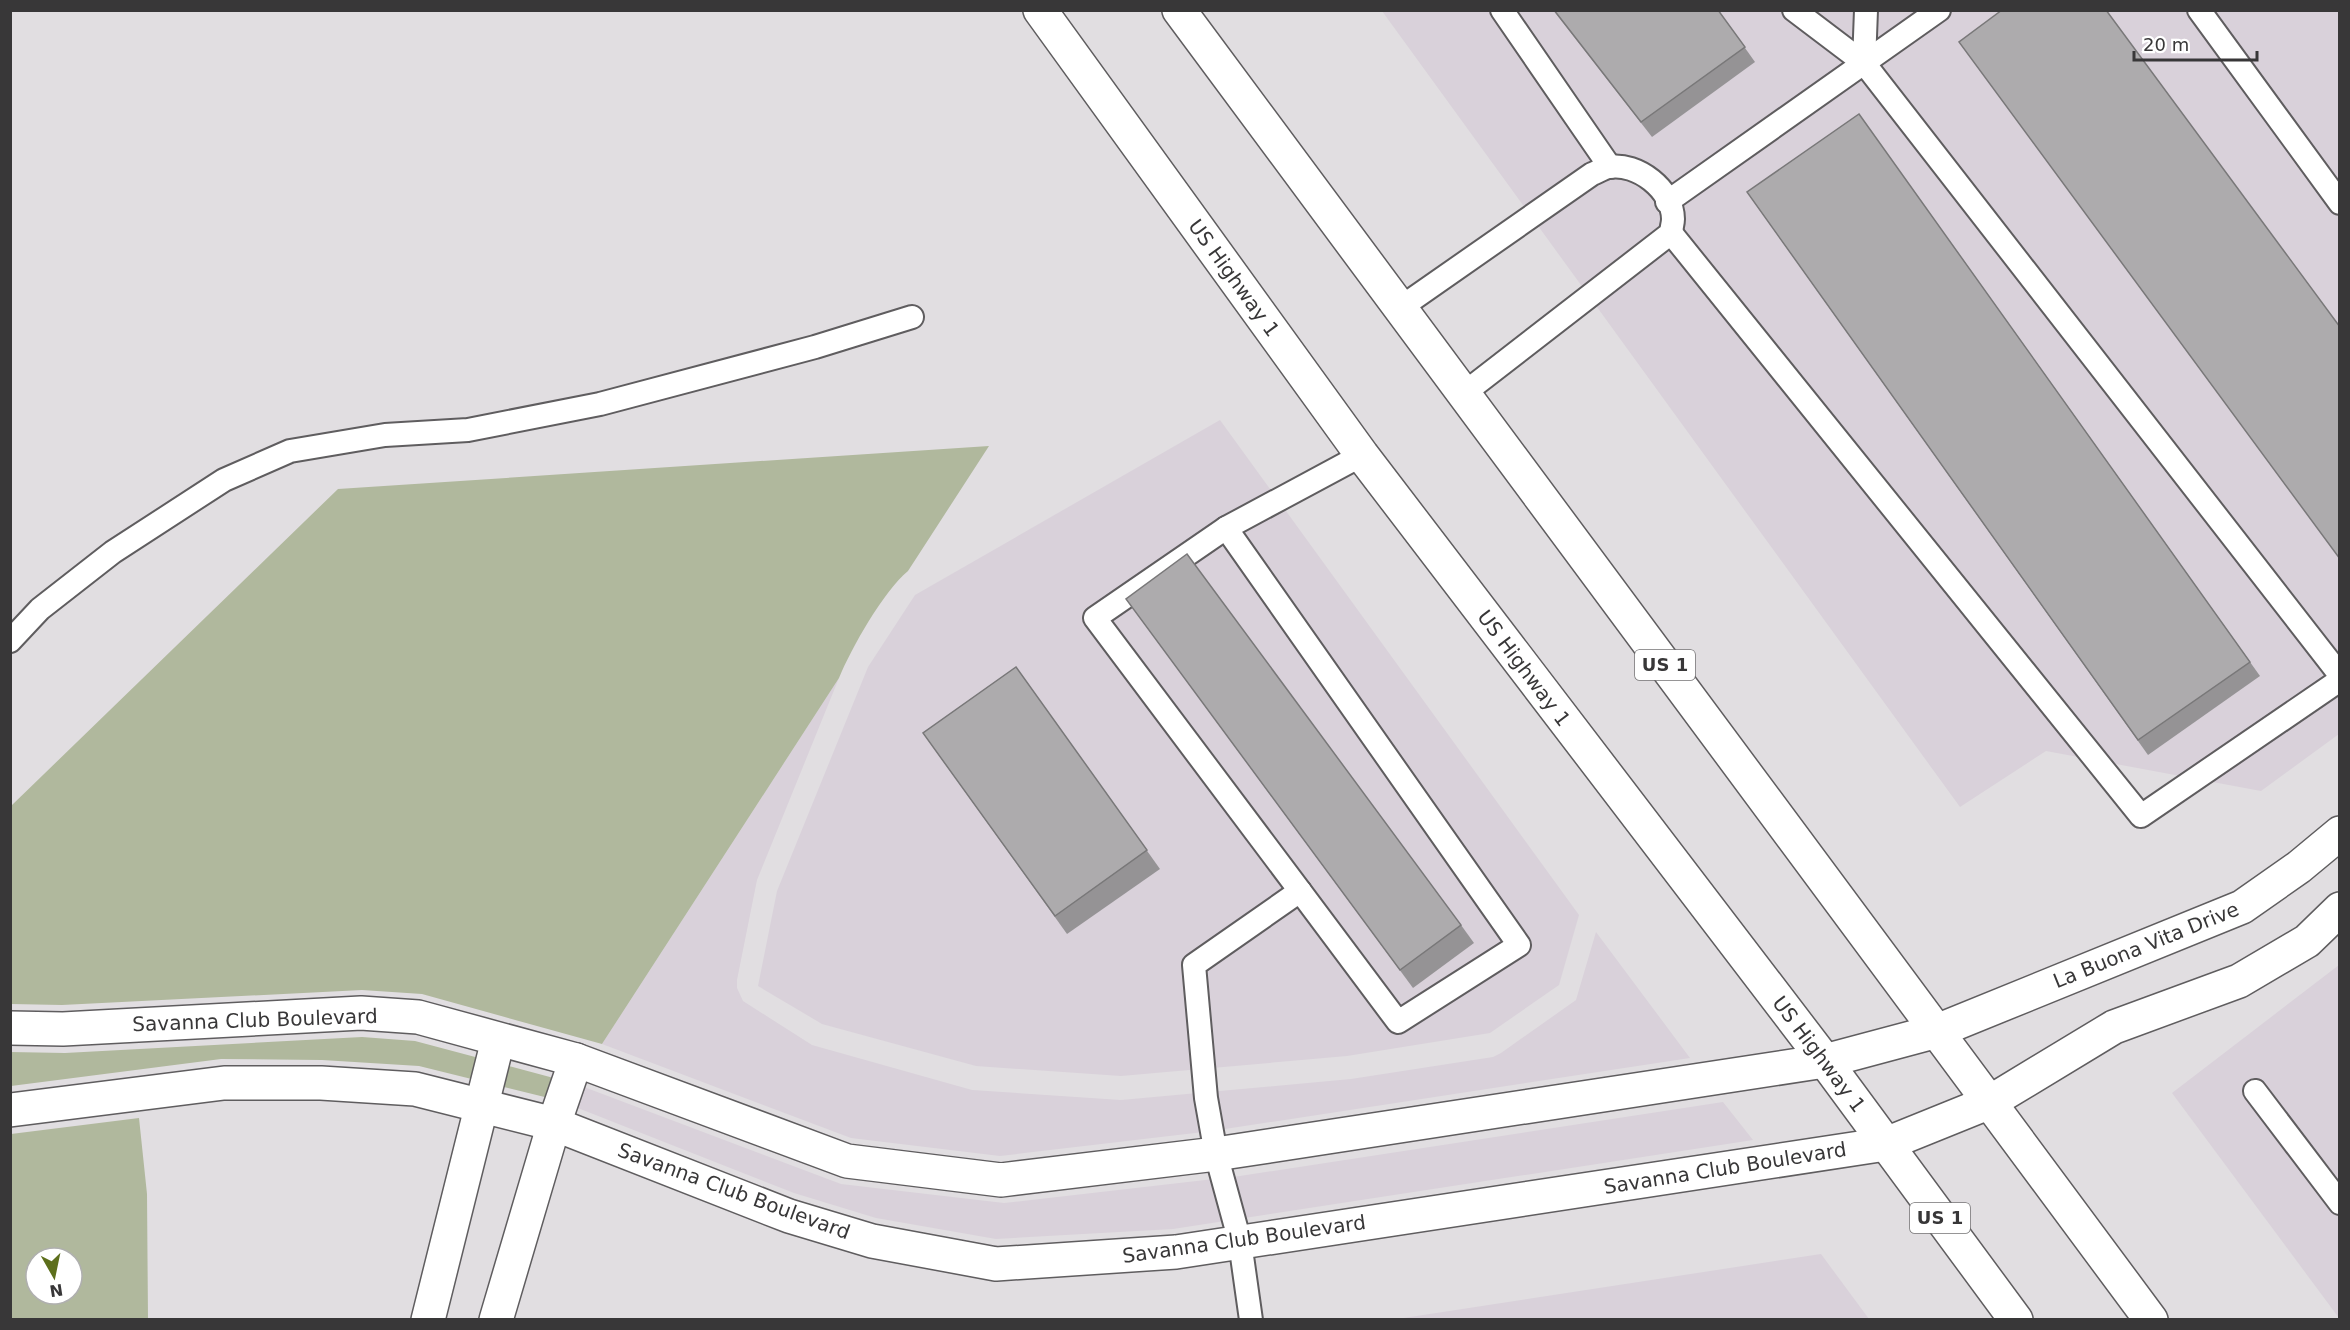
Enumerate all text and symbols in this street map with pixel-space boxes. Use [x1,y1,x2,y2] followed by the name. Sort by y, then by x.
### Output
[2134,24,2257,62] scale bar
[2143,34,2189,55] text: 20 m
[1183,215,1285,341] street label: US Highway 1
[1473,605,1575,731] street label: US Highway 1
[1635,650,1695,680] road number: US 1
[2050,897,2242,993] street label: La Buona Vita Drive
[1768,991,1870,1117] street label: US Highway 1
[132,1004,378,1036] street label: Savanna Club Boulevard
[1602,1137,1848,1199] street label: Savanna Club Boulevard
[615,1138,853,1244] street label: Savanna Club Boulevard
[1910,1203,1970,1233] road number: US 1
[1121,1210,1367,1268] street label: Savanna Club Boulevard
[24,1246,84,1306] north arrow
[48,1280,64,1301] text: N

